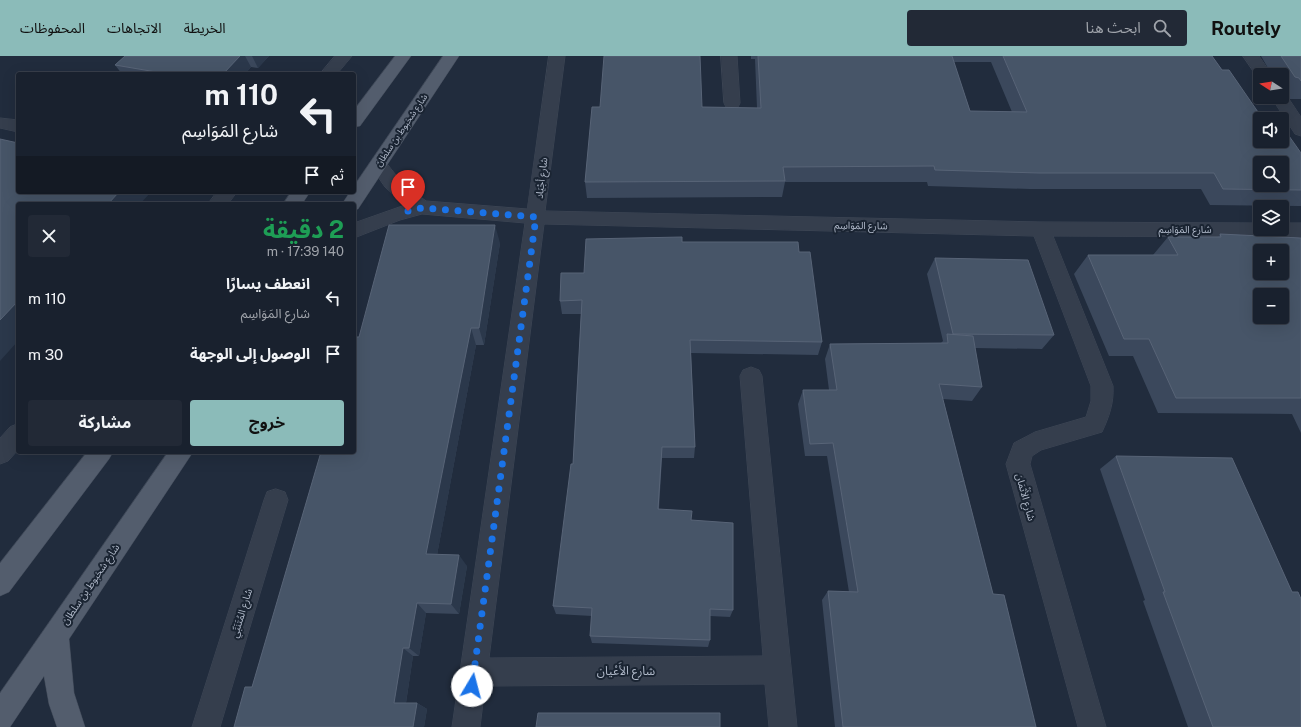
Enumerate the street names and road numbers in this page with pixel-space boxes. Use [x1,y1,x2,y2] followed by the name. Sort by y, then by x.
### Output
[373,92,431,170] street label: شارع شخبوط بن سلطان
[533,156,551,200] street label: شارع أجْيَاد
[834,219,888,233] street label: شارع المَوَاسِم
[1158,223,1212,237] street label: شارع المَوَاسِم
[1012,472,1039,523] street label: شارع الأَثْمَان
[59,541,123,628] street label: شارع شخبوط بن سلطان
[228,587,256,640] street label: شارع المُتَنَبِّي
[597,662,655,680] street label: شارع الأَعْيان

